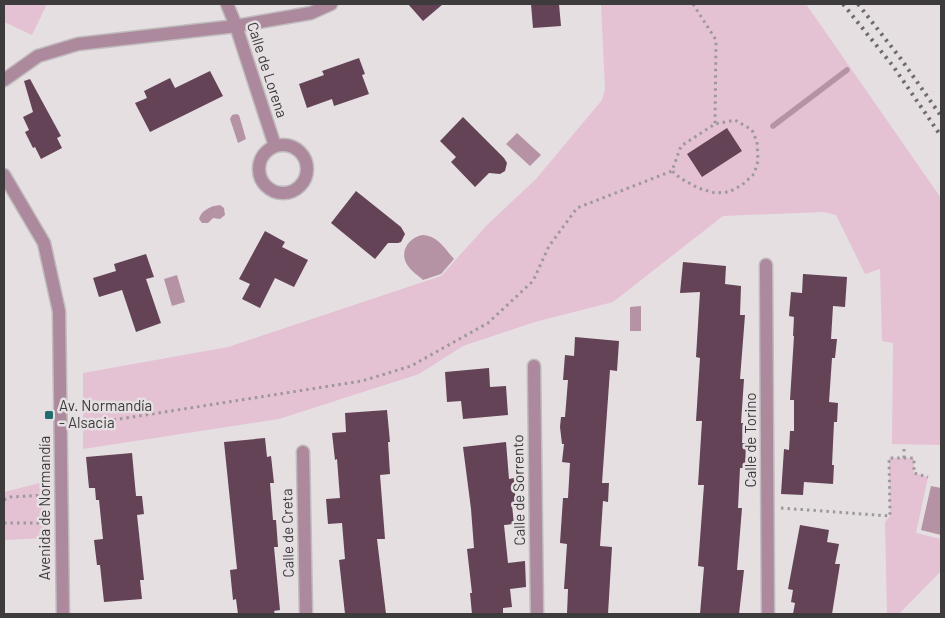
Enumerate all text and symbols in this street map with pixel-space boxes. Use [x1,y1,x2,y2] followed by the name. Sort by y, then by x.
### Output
[244,20,292,120] street label: Calle de Lorena
[741,393,759,487] street label: Calle de Torino
[59,396,152,431] place label: Av. Normandía - Alsacia
[43,409,55,421] marker: Av. Normandía - Alsacia
[508,434,528,546] street label: Calle de Sorrento
[35,436,53,580] street label: Avenida de Normandía
[277,488,297,578] street label: Calle de Creta

